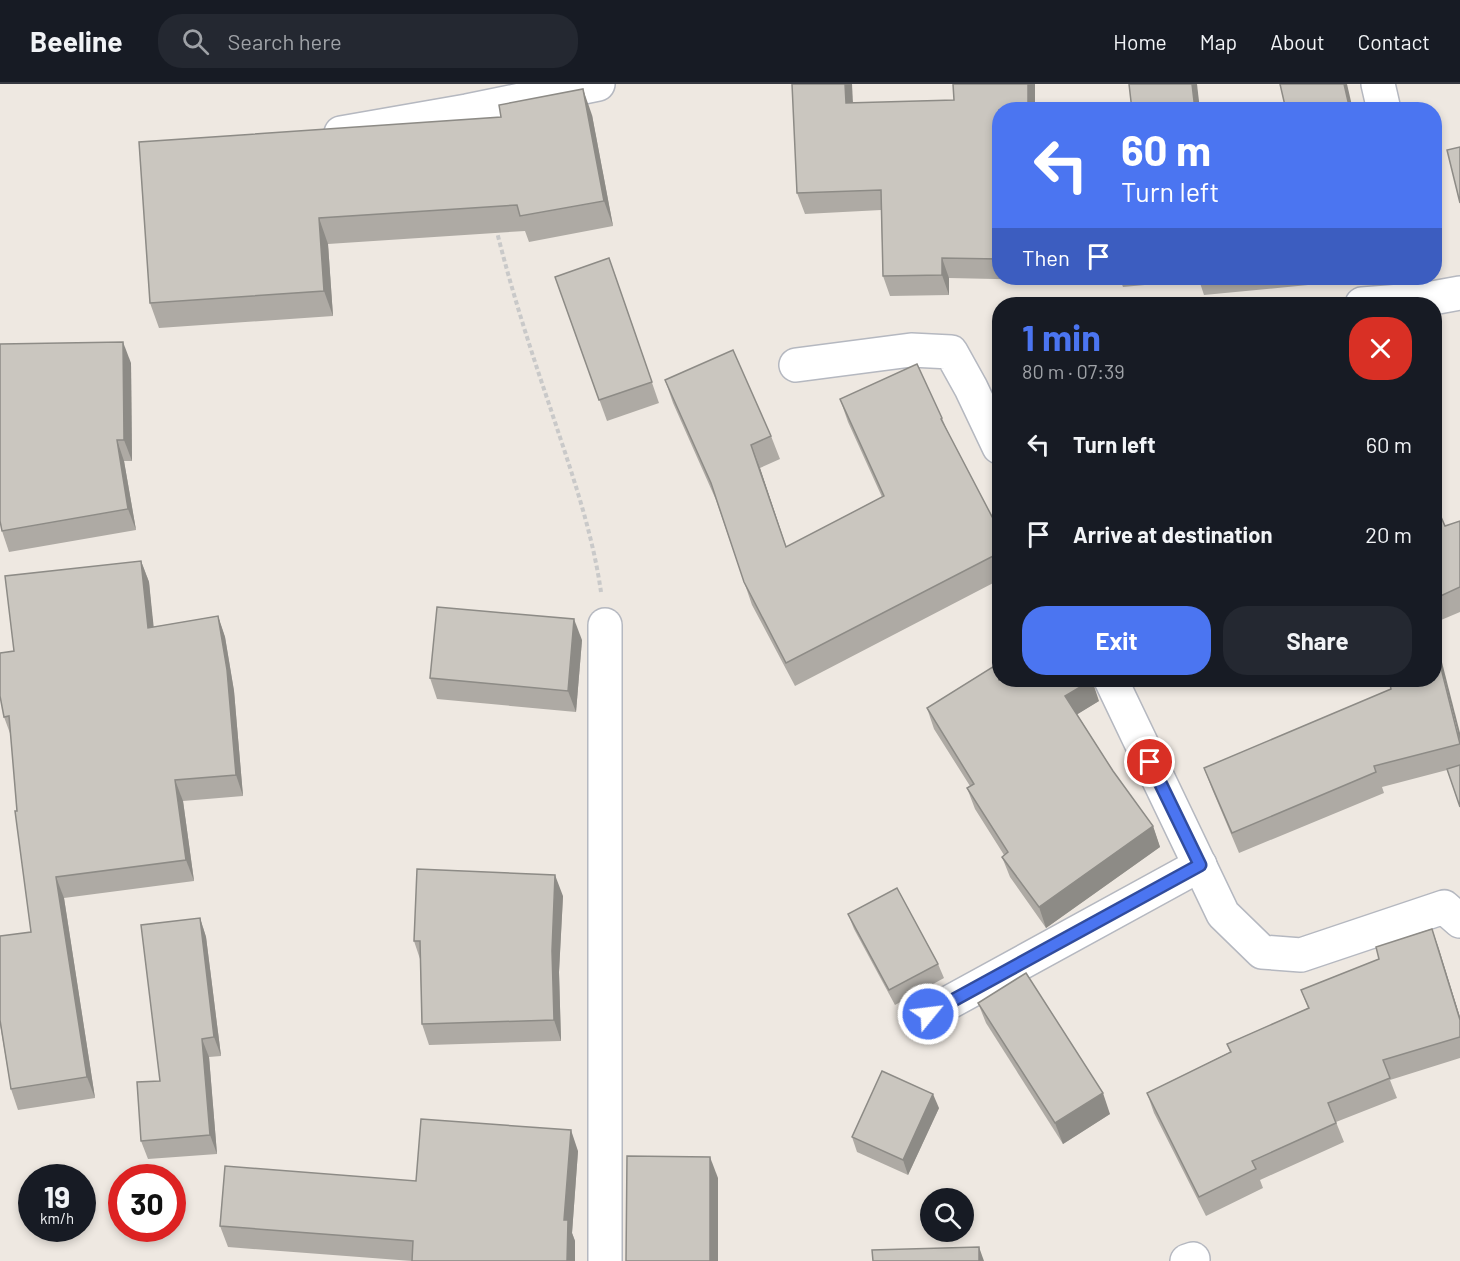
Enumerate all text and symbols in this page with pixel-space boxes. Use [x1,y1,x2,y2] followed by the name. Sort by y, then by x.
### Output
[158,14,578,68] search box
[30,24,122,58] text: Beeline
[179,25,212,58] icon: search
[227,28,342,54] text: Search here
[1113,29,1167,54] text: Home
[1200,29,1237,54] text: Map
[1270,29,1325,54] text: About
[1358,29,1430,54] text: Contact
[1121,124,1211,174] text: 60 m
[1022,126,1100,204] icon: left
[1121,175,1219,207] text: Turn left
[1082,240,1115,273] icon: arrive
[1022,244,1070,270] text: Then
[1022,315,1101,358] text: 1 min
[1349,317,1412,380] button: close
[1022,359,1125,383] text: 80 m · 07:39
[1022,428,1055,461] icon: left
[1073,431,1156,457] text: Turn left
[1366,431,1412,457] text: 60 m
[1022,518,1055,551] icon: arrive
[1073,521,1272,547] text: Arrive at destination
[1365,521,1412,547] text: 20 m
[1022,606,1211,675] button: Exit
[1223,606,1412,675] button: Share
[1124,736,1175,787] pin
[1133,745,1166,778] icon: arrive
[896,982,960,1046] position arrow
[108,1164,186,1242] speed limit sign: 30
[44,1178,70,1214] text: 19
[920,1188,974,1242] map controls
[920,1188,974,1242] button: search
[40,1209,74,1227] text: km/h

